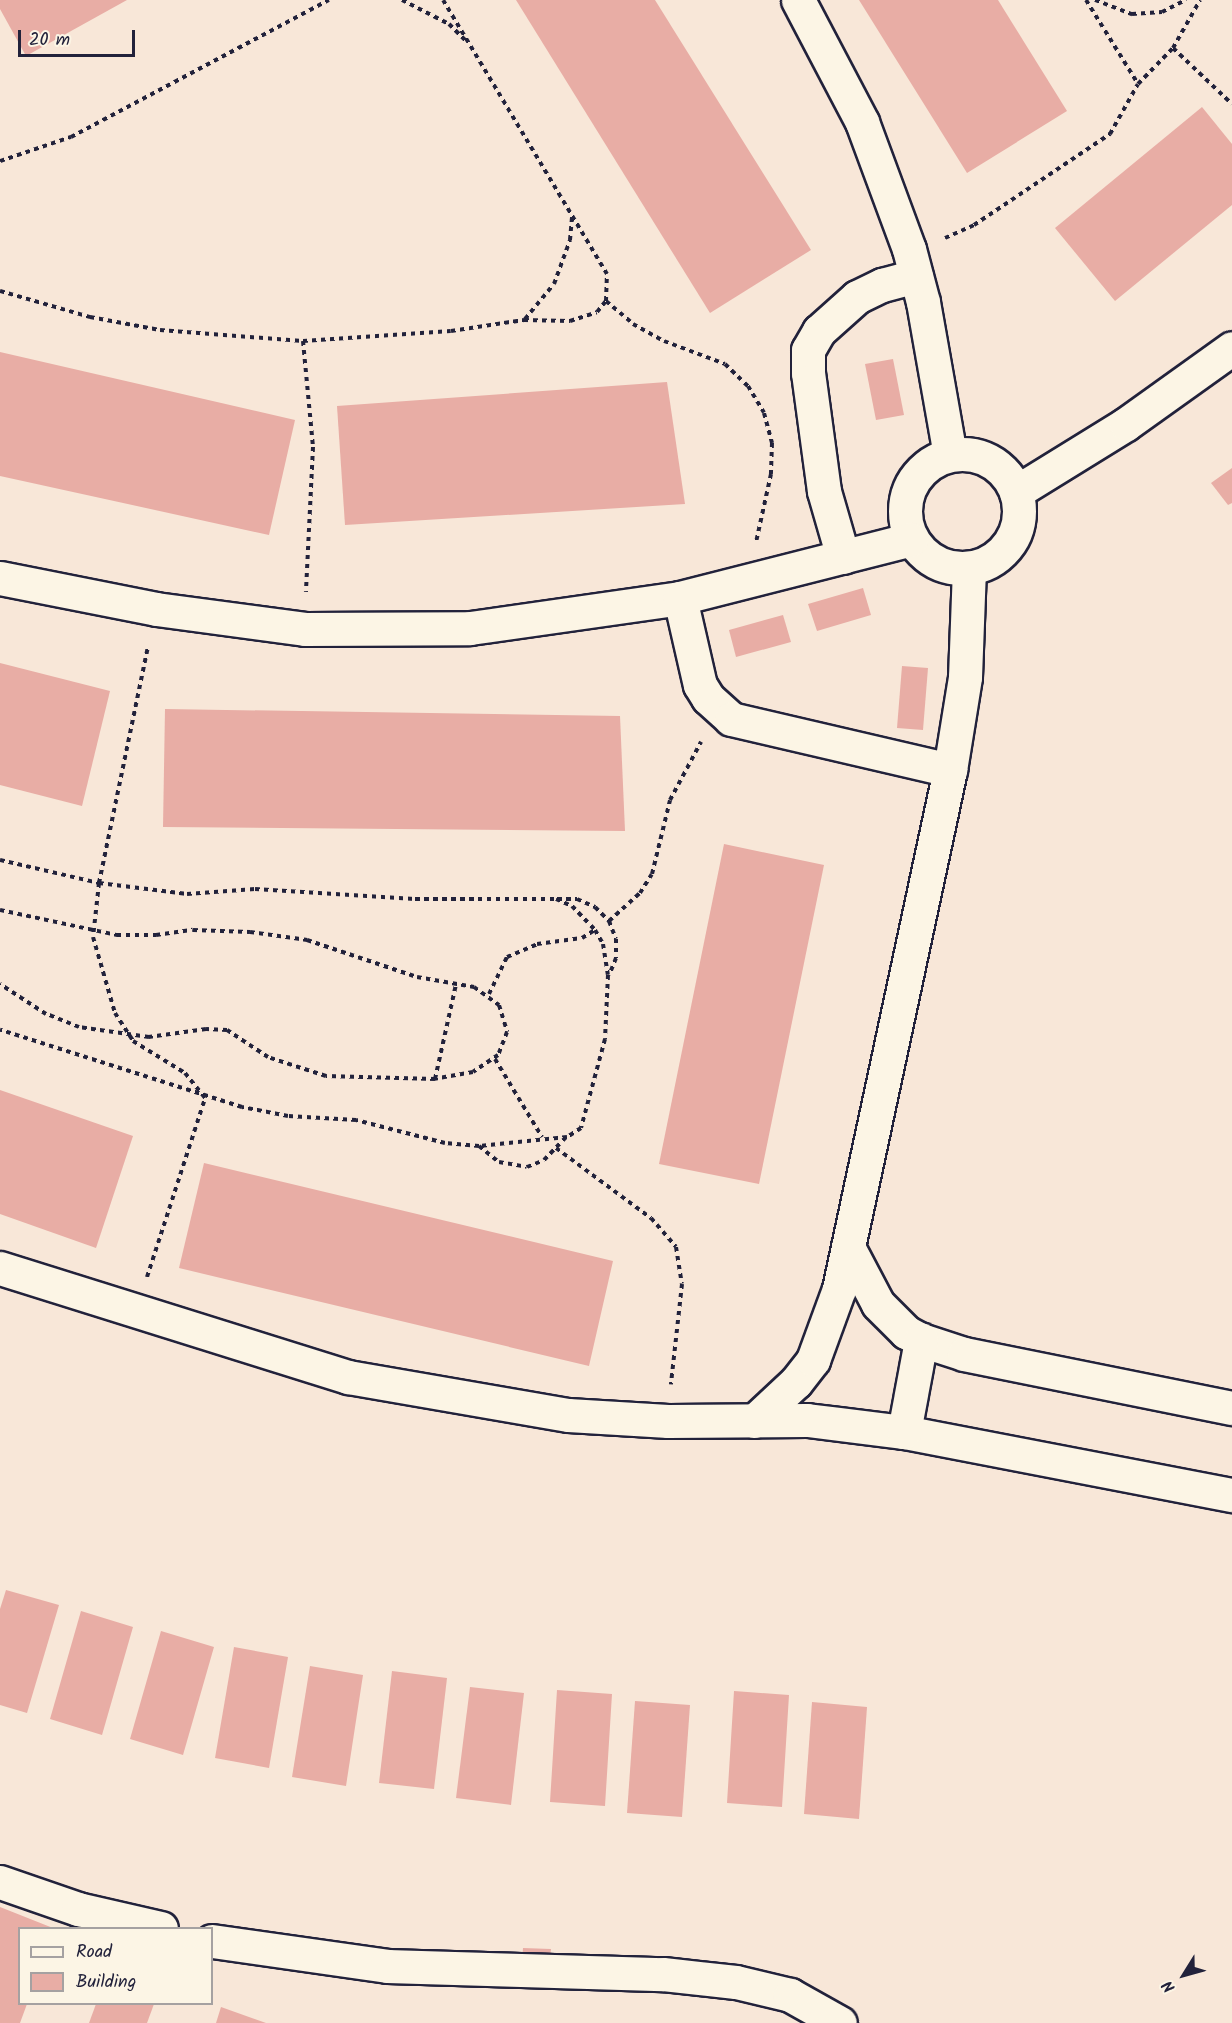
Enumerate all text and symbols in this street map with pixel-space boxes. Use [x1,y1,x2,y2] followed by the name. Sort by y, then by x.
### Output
[21,18,138,56] scale bar
[29,26,70,55] text: 20 m
[18,1927,213,2005] legend
[76,1938,112,1967] text: Road
[1154,1945,1214,2005] north arrow
[76,1968,136,1997] text: Building
[1156,1975,1182,1998] text: N

